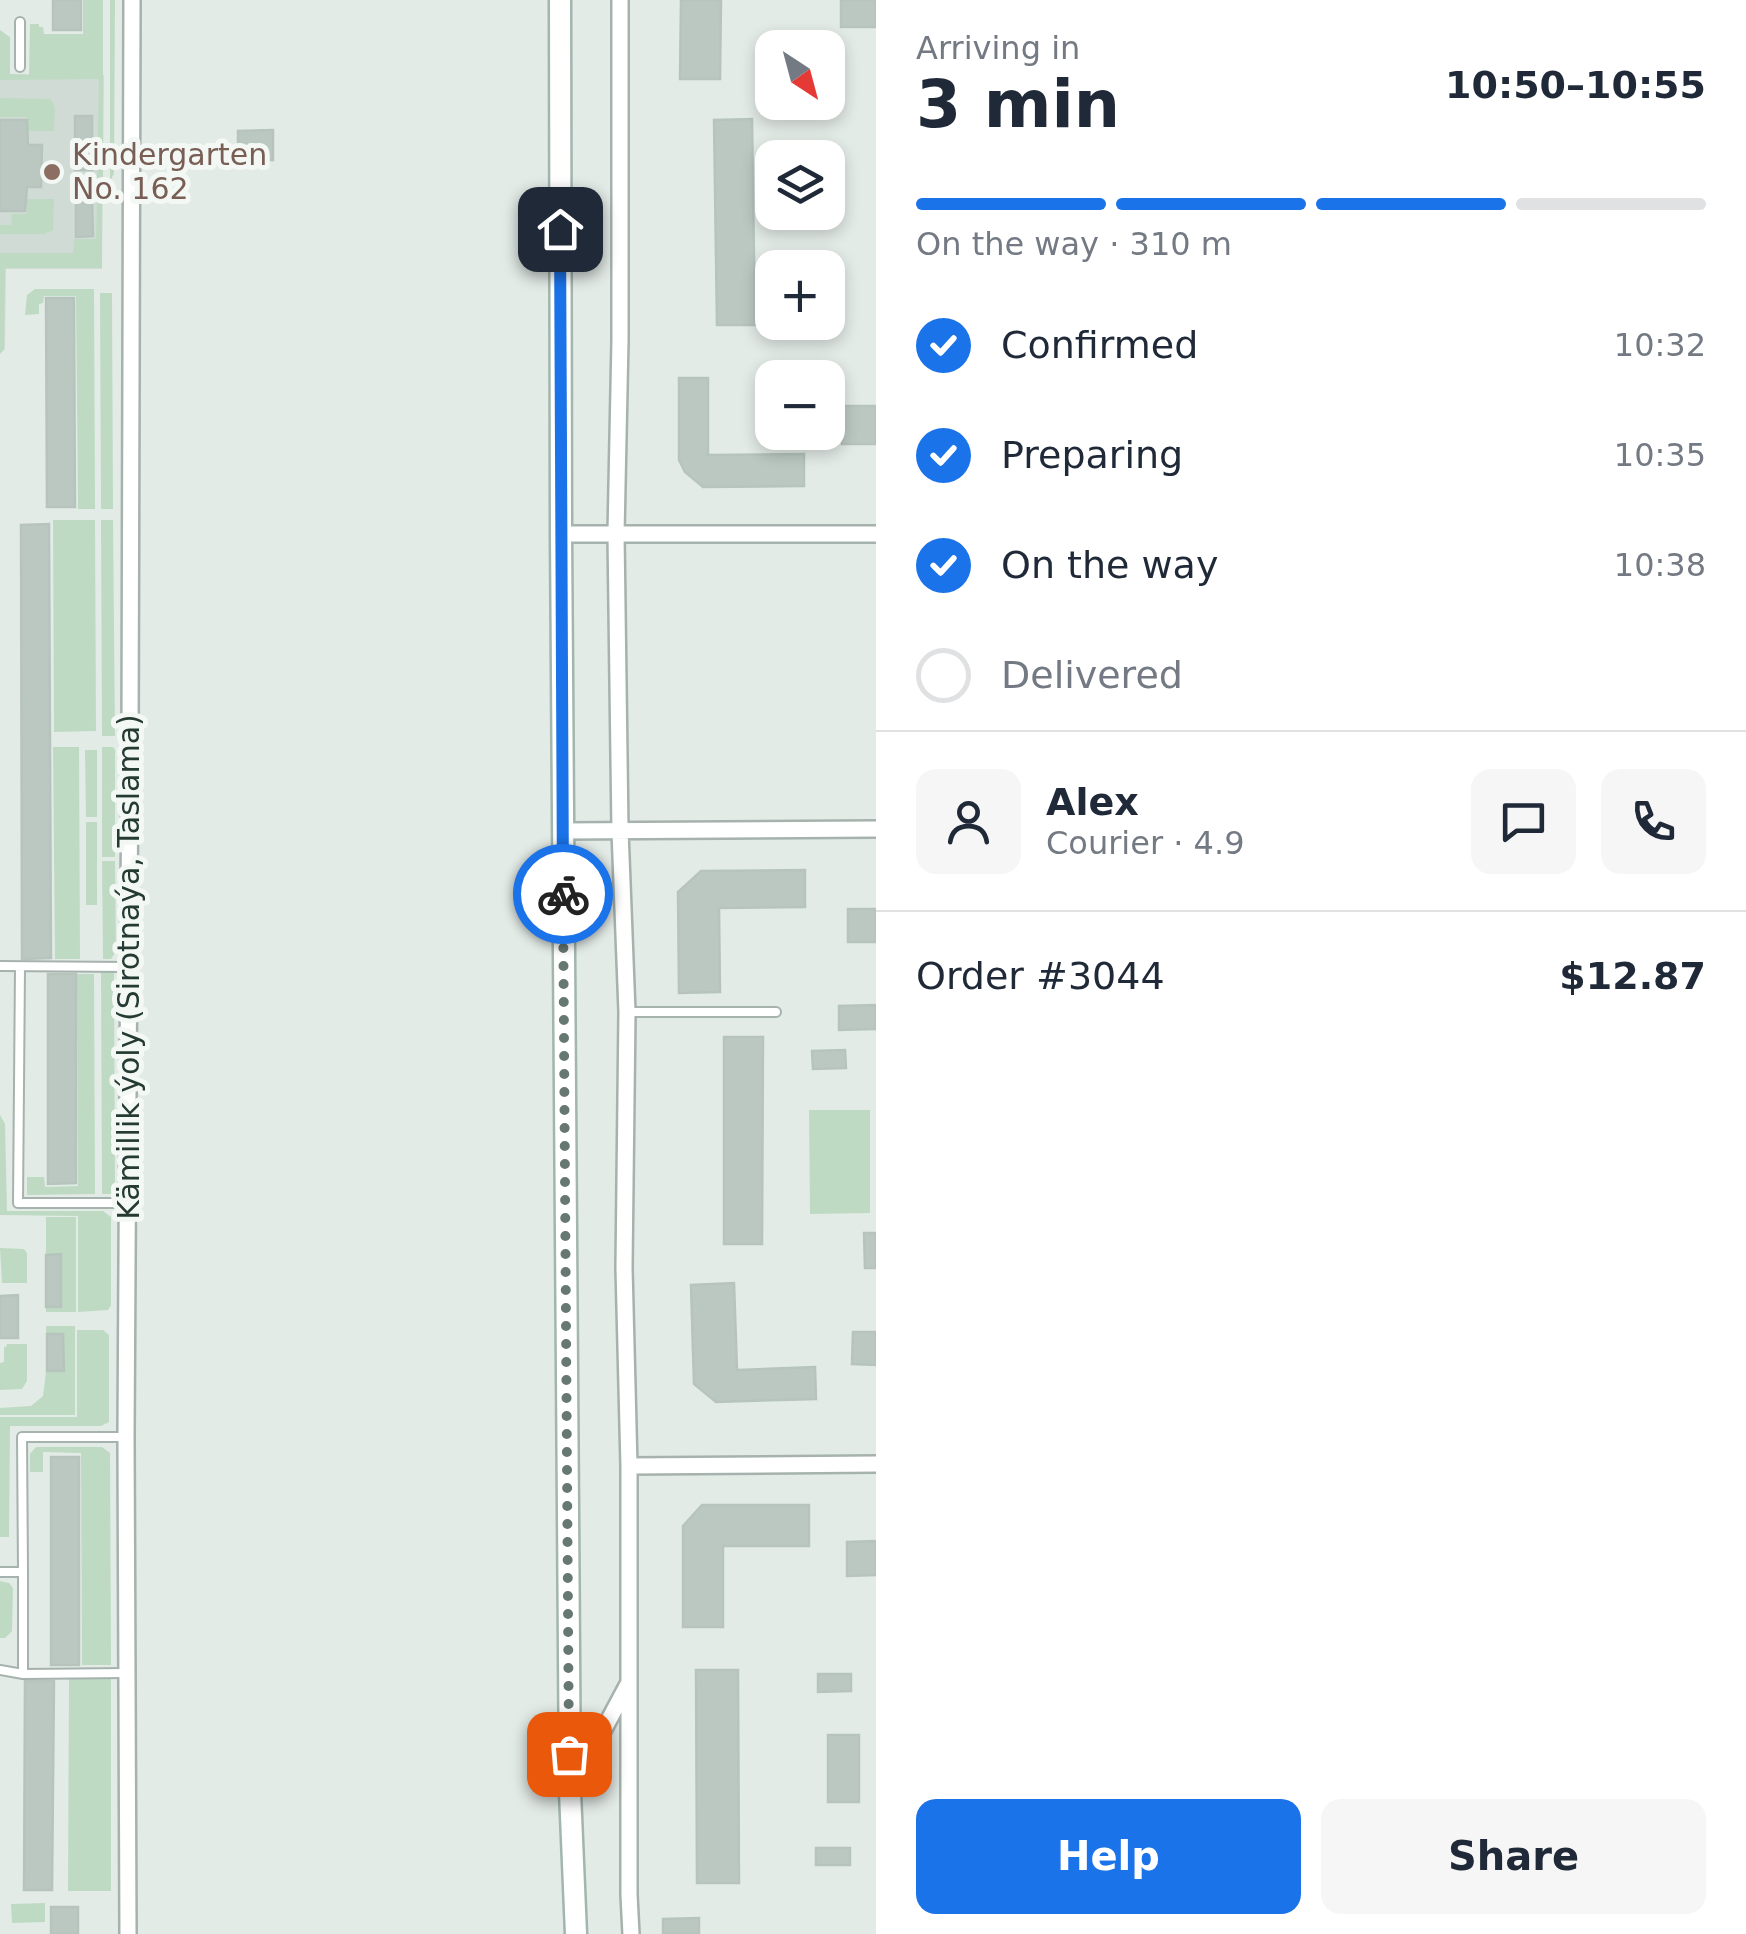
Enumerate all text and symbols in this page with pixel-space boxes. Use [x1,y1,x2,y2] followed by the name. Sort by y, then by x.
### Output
[916,29,1080,67] text: Arriving in
[755,30,845,120] north arrow
[755,30,845,450] map controls
[1445,63,1706,107] text: 10:50–10:55
[916,67,1120,142] text: 3 min
[72,137,267,206] place label: Kindergarten No. 162
[755,140,845,230] button: layers
[41,161,63,183] marker: Kindergarten No. 162
[518,187,603,272] pin
[533,202,588,257] icon: home
[916,225,1232,263] text: On the way · 310 m
[755,250,845,340] button: +
[916,318,971,373] icon: check
[1001,323,1198,367] text: Confirmed
[1614,326,1706,364] text: 10:32
[755,360,845,450] button: −
[916,428,971,483] icon: check
[1001,433,1183,477] text: Preparing
[1614,436,1706,474] text: 10:35
[916,538,971,593] icon: check
[1001,543,1218,587] text: On the way
[1614,546,1706,584] text: 10:38
[1001,653,1183,697] text: Delivered
[111,714,146,1220] street label: Kämillik ýoly (Sirotnaýa, Taslama)
[916,769,1021,874] button: person
[1471,769,1576,874] button: chat
[1601,769,1706,874] button: phone
[1046,780,1139,824] text: Alex
[1046,824,1245,862] text: Courier · 4.9
[513,844,613,944] courier
[536,867,591,922] icon: bike
[916,954,1165,998] text: Order #3044
[1559,954,1706,998] text: $12.87
[527,1712,612,1797] pin
[542,1727,597,1782] icon: bag
[916,1799,1301,1914] button: Help
[1321,1799,1706,1914] button: Share

